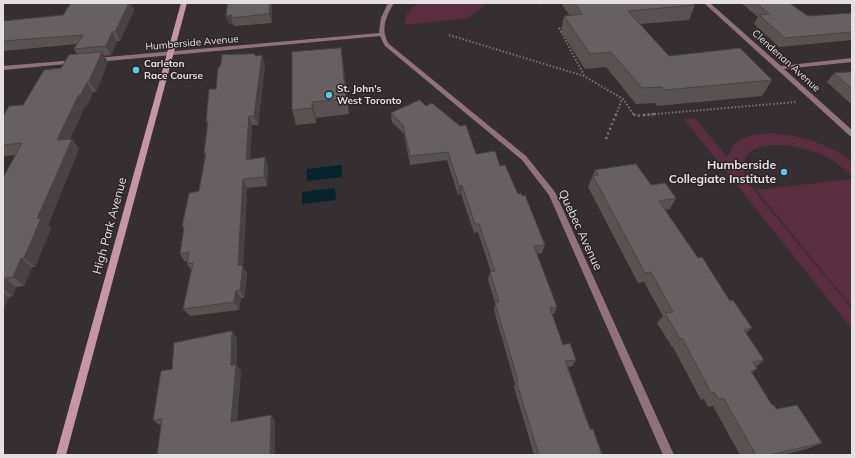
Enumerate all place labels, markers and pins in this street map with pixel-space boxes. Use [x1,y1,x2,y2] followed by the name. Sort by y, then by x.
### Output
[144,58,203,82] place label: Carleton Race Course
[131,65,141,75] marker: Carleton Race Course
[337,83,401,106] place label: St. John's West Toronto
[324,90,334,100] marker: St. John's West Toronto
[669,158,776,186] place label: Humberside Collegiate Institute
[779,167,789,177] marker: Humberside Collegiate Institute

